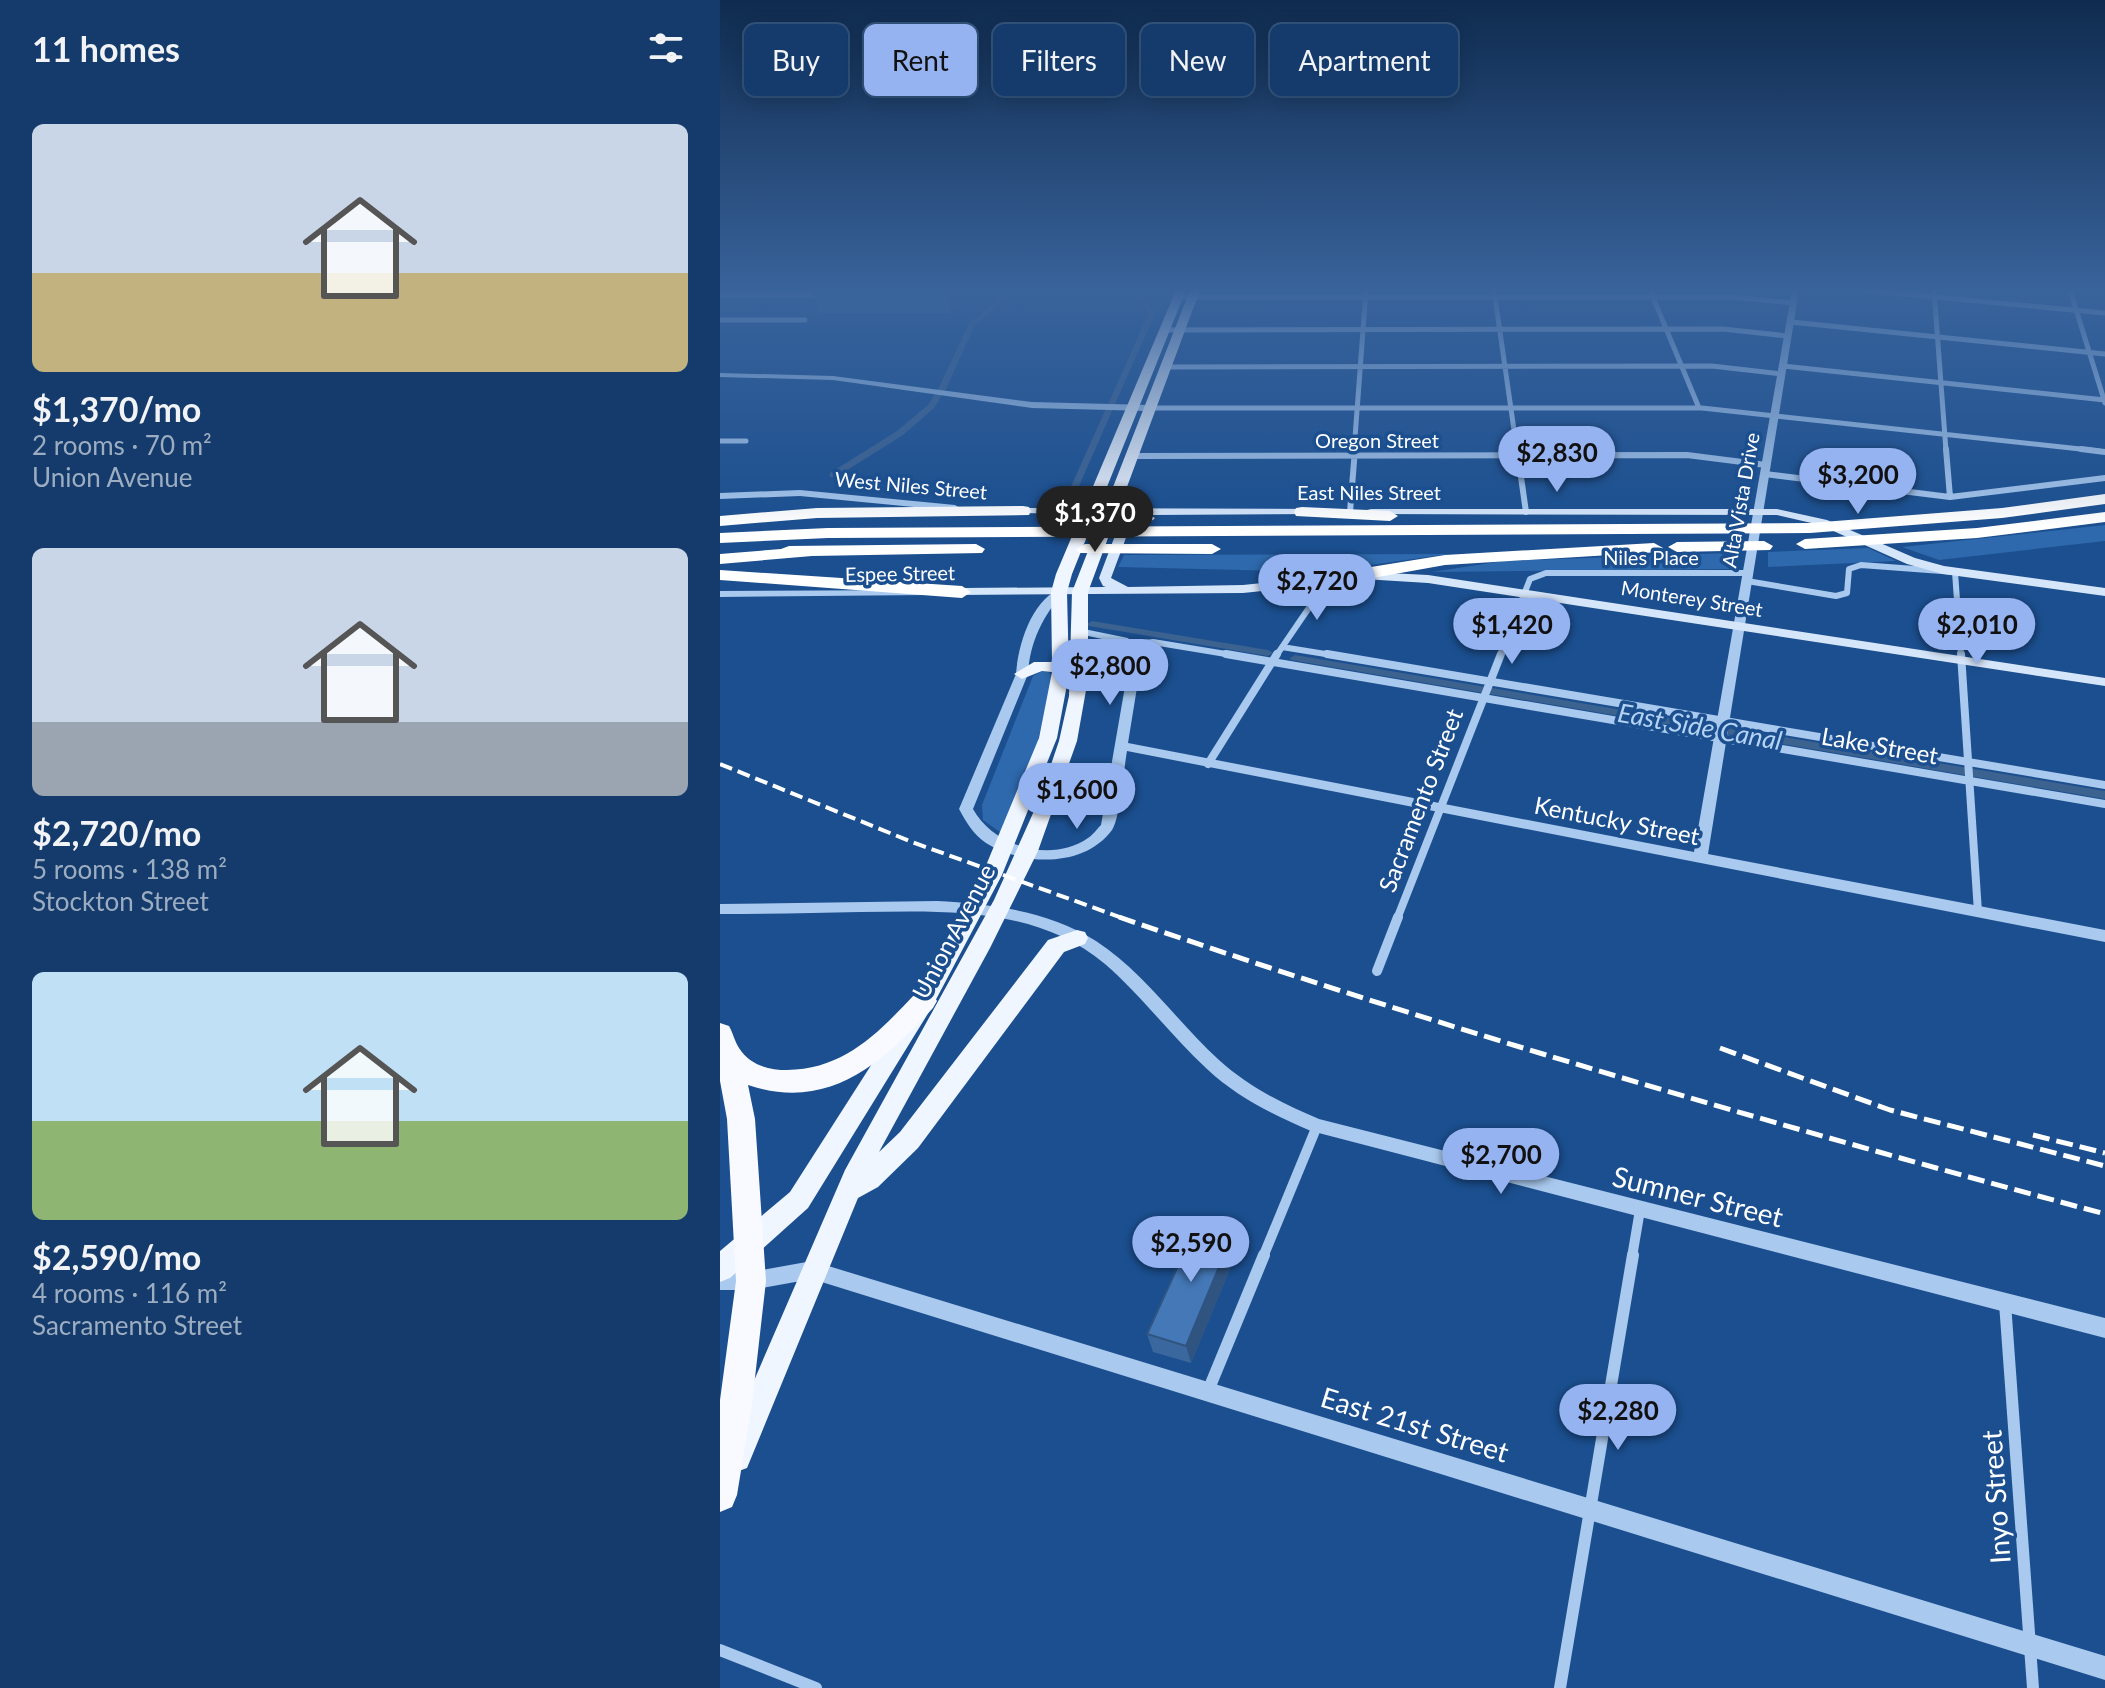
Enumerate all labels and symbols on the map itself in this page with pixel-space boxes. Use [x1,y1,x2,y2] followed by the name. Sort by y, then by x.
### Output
[1492,426,1622,494] pin: $2,830
[1315,428,1439,452] street label: Oregon Street
[1716,431,1764,569] street label: Alta Vista Drive
[1793,448,1923,516] pin: $3,200
[834,466,988,504] street label: West Niles Street
[1297,480,1441,504] street label: East Niles Street
[1030,486,1160,554] pin: $1,370
[1603,545,1699,569] street label: Niles Place
[1252,554,1382,622] pin: $2,720
[845,560,955,586] street label: Espee Street
[1619,575,1765,621] street label: Monterey Street
[1447,598,1577,666] pin: $1,420
[1912,598,2042,666] pin: $2,010
[1045,639,1175,707] pin: $2,800
[1615,696,1785,756] water label: East Side Canal
[1372,704,1468,896] street label: Sacramento Street
[1819,720,1941,770] street label: Lake Street
[1012,763,1142,831] pin: $1,600
[1532,790,1702,850] street label: Kentucky Street
[905,859,1001,1003] street label: Union Avenue
[1436,1128,1566,1196] pin: $2,700
[1609,1158,1787,1234] street label: Sumner Street
[1126,1216,1256,1284] pin: $2,590
[1317,1379,1513,1469] street label: East 21st Street
[1553,1384,1683,1452] pin: $2,280
[1973,1429,2017,1565] street label: Inyo Street

